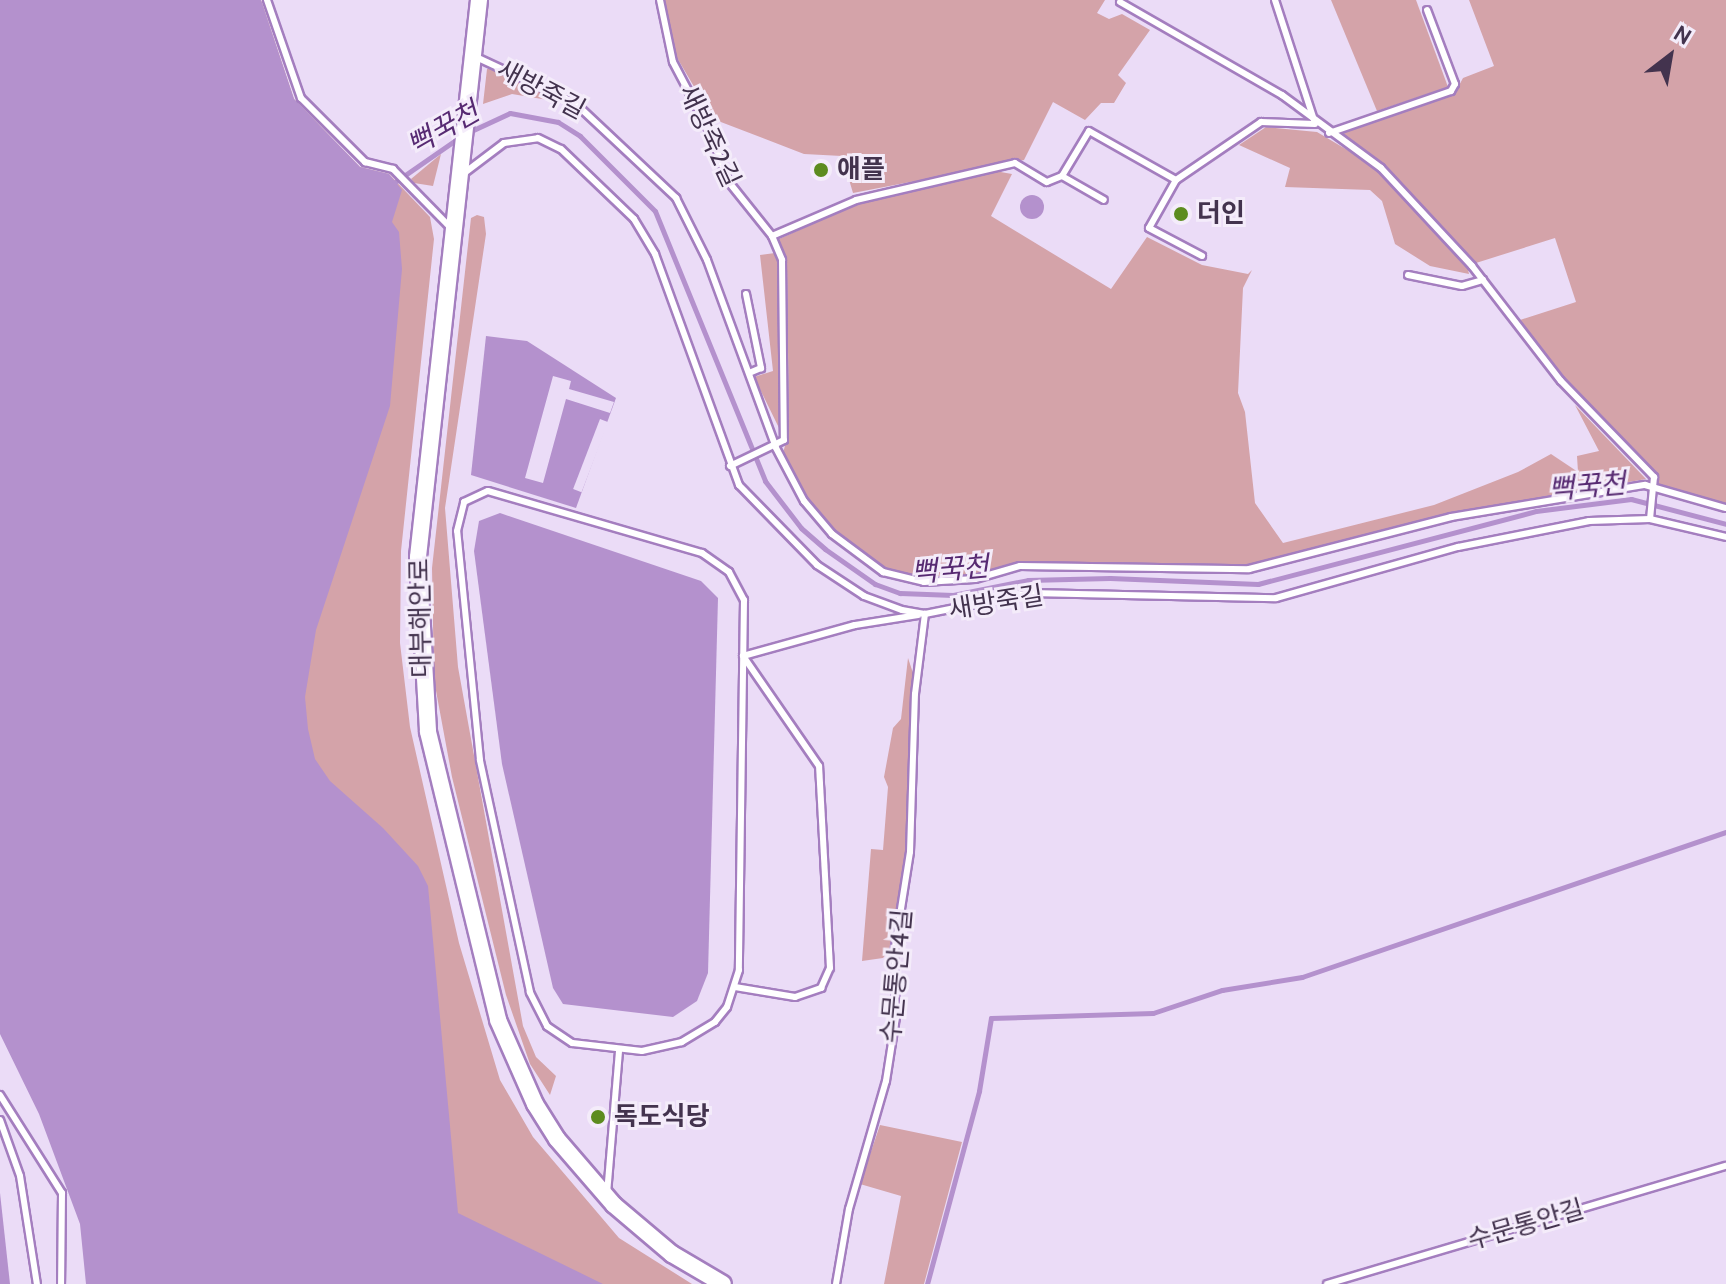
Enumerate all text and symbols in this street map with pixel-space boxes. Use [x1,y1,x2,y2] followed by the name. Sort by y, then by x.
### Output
[1630,16,1710,96] north arrow
[1669,19,1696,51] text: N
[491,54,591,126] street label: 새방죽길
[672,80,746,192] street label: 새방죽2길
[401,94,485,162] water label: 뻑꾹천
[837,154,885,186] place label: 애플
[812,161,830,179] marker: 애플
[1197,198,1245,230] place label: 더인
[1172,205,1190,223] marker: 더인
[1547,466,1627,506] water label: 뻑꾹천
[910,549,990,589] water label: 뻑꾹천
[404,558,438,678] street label: 대부해안로
[946,580,1046,626] street label: 새방죽길
[876,908,918,1044] street label: 수문통안4길
[614,1101,710,1133] place label: 독도식당
[589,1108,607,1126] marker: 독도식당
[1464,1194,1588,1256] street label: 수문통안길

